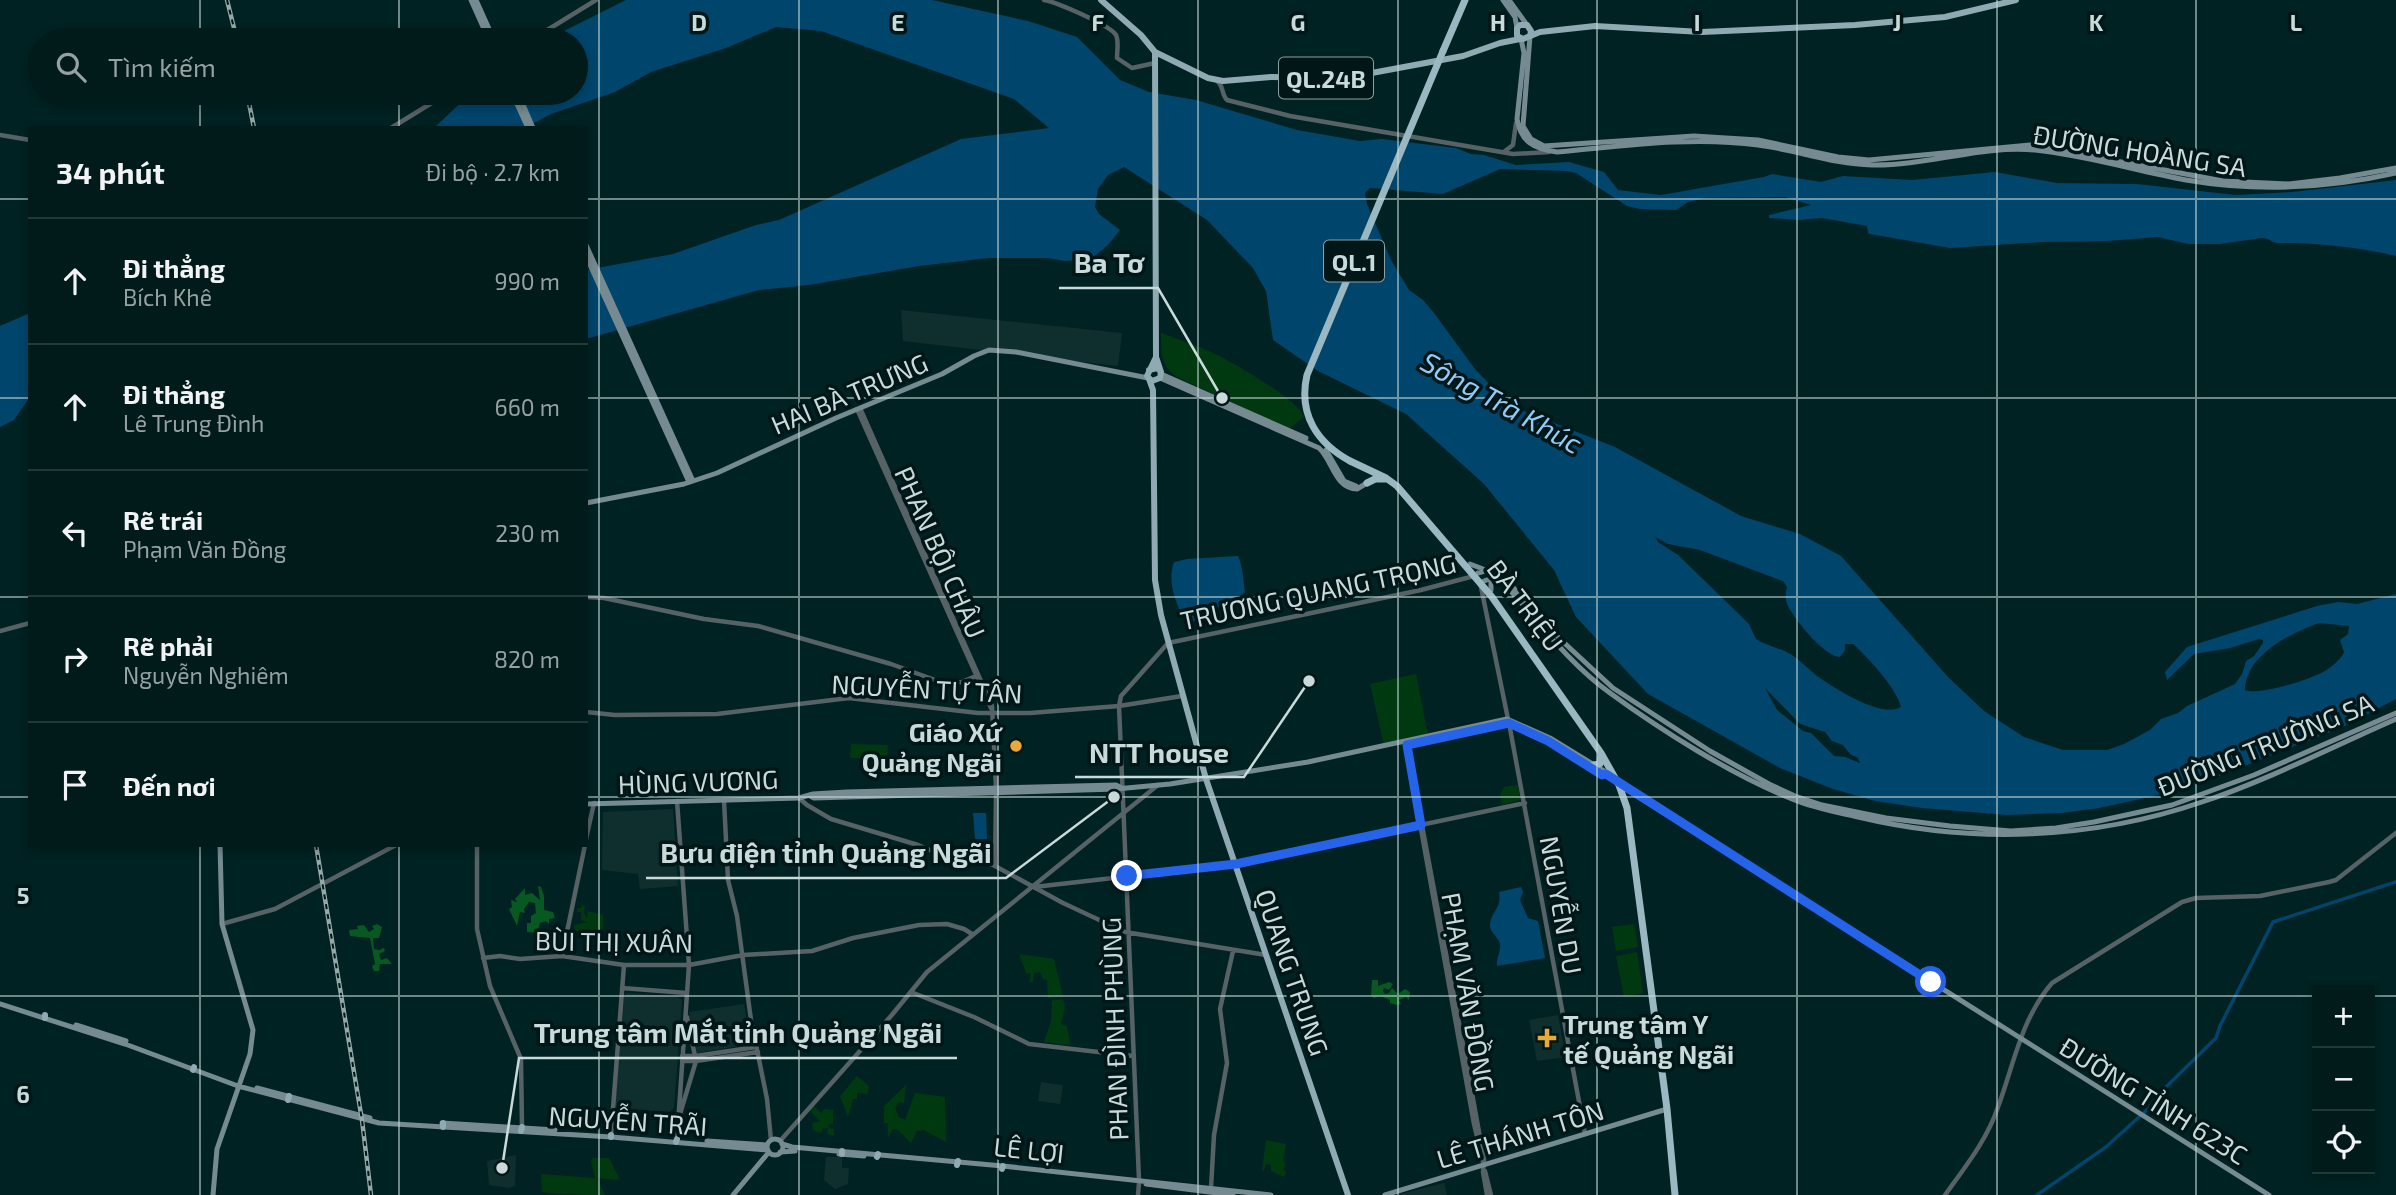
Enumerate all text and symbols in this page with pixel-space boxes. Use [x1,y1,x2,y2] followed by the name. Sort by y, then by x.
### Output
[691,8,707,36] text: D
[891,8,905,36] text: E
[1092,8,1105,36] text: F
[1291,8,1305,36] text: G
[1490,8,1506,36] text: H
[1694,8,1700,36] text: I
[1893,8,1901,36] text: J
[2089,8,2104,36] text: K
[2290,8,2302,36] text: L
[28,28,588,105] search box
[52,48,90,86] icon: search
[108,51,216,82] text: Tìm kiếm
[1279,57,1373,98] road number: QL.24B
[2031,118,2249,182] street label: ĐƯỜNG HOÀNG SA
[56,154,165,190] text: 34 phút
[426,158,560,186] text: Đi bộ · 2.7 km
[1059,239,1158,288] callout: Ba Tơ
[1324,240,1384,282] road number: QL.1
[1074,245,1145,279] text: Ba Tơ
[123,252,225,283] text: Đi thẳng
[56,262,94,300] icon: ahead
[495,267,560,295] text: 990 m
[123,283,212,311] text: Bích Khê
[1416,344,1588,460] water label: Sông Trà Khúc
[766,346,932,440] street label: HAI BÀ TRƯNG
[123,378,225,409] text: Đi thẳng
[56,388,94,426] icon: ahead
[495,393,560,421] text: 660 m
[123,409,264,437] text: Lê Trung Đình
[889,461,993,643] street label: PHAN BỘI CHÂU
[123,504,203,535] text: Rẽ trái
[56,514,94,552] icon: left
[495,519,560,547] text: 230 m
[123,535,286,563] text: Phạm Văn Đồng
[1177,547,1459,635] street label: TRƯƠNG QUANG TRỌNG
[1482,553,1570,657] street label: BÀ TRIỆU
[123,630,213,661] text: Rẽ phải
[56,640,94,678] icon: right
[494,645,560,673] text: 820 m
[123,661,289,689] text: Nguyễn Nghiêm
[831,667,1023,708] street label: NGUYỄN TỰ TÂN
[2152,686,2378,802] street label: ĐƯỜNG TRƯỜNG SA
[862,716,1003,778] place label: Giáo Xứ Quảng Ngãi
[1075,728,1244,777] callout: NTT house
[1089,735,1229,769] text: NTT house
[1008,738,1024,754] marker: Giáo Xứ Quảng Ngãi
[617,763,779,799] street label: HÙNG VƯƠNG
[56,766,94,804] icon: arrive
[123,770,216,801] text: Đến nơi
[646,829,1006,878] callout: Bưu điện tỉnh Quảng Ngãi
[1535,833,1590,977] street label: NGUYỄN DU
[660,835,992,870] text: Bưu điện tỉnh Quảng Ngãi
[1111,860,1142,891] route end
[17,881,29,909] text: 5
[1250,885,1336,1059] street label: QUANG TRUNG
[1436,890,1503,1094] street label: PHẠM VĂN ĐỒNG
[1095,917,1133,1141] street label: PHAN ĐÌNH PHÙNG
[535,924,693,958] street label: BÙI THỊ XUÂN
[1915,966,1946,997] route start
[2312,985,2375,1174] map controls
[2312,985,2375,1048] button: +
[1563,1008,1734,1070] place label: Trung tâm Y tế Quảng Ngãi
[519,1009,957,1058] callout: Trung tâm Mắt tỉnh Quảng Ngãi
[534,1015,942,1050] text: Trung tâm Mắt tỉnh Quảng Ngãi
[1537,1028,1557,1048] marker: Trung tâm Y tế Quảng Ngãi
[2055,1030,2253,1170] street label: ĐƯỜNG TỈNH 623C
[2312,1048,2375,1111] button: −
[16,1080,30,1108] text: 6
[1433,1094,1607,1174] street label: LÊ THÁNH TÔN
[548,1098,708,1141] street label: NGUYỄN TRÃI
[2312,1111,2375,1174] button: locate
[992,1130,1066,1168] street label: LÊ LỢI

